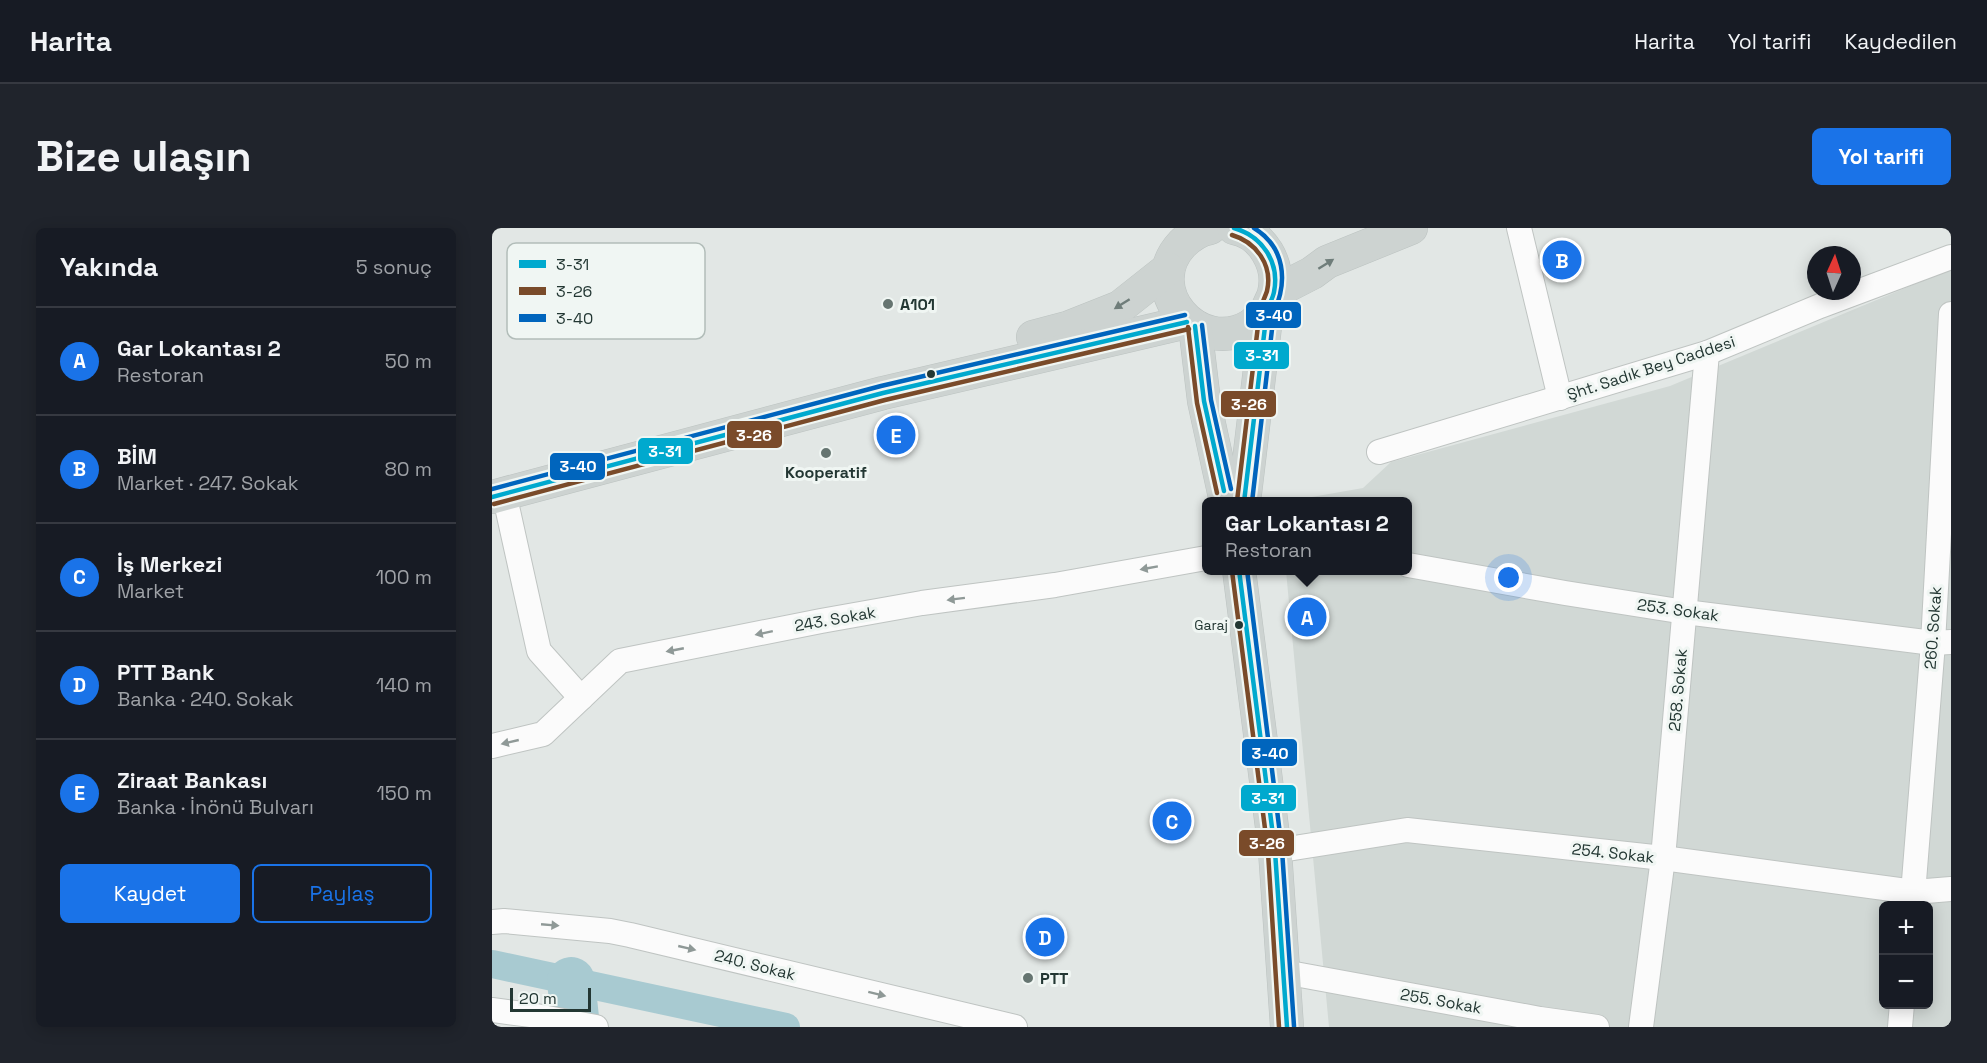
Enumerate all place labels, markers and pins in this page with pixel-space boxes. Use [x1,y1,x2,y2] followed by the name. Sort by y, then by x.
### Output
[1542,237,1582,282] pin: B
[900,294,935,315] place label: A101
[881,297,895,311] marker: A101
[925,368,937,380] unlabelled marker
[876,412,916,458] pin: E
[819,446,833,460] marker: Kooperatif
[785,462,867,483] place label: Kooperatif
[1288,594,1326,640] pin: A
[1194,616,1228,634] place label: Garaj
[1233,619,1245,631] marker: Garaj
[1152,798,1192,844] pin: C
[1026,914,1064,960] pin: D
[1040,968,1069,989] place label: PTT
[1021,971,1035,985] marker: PTT

